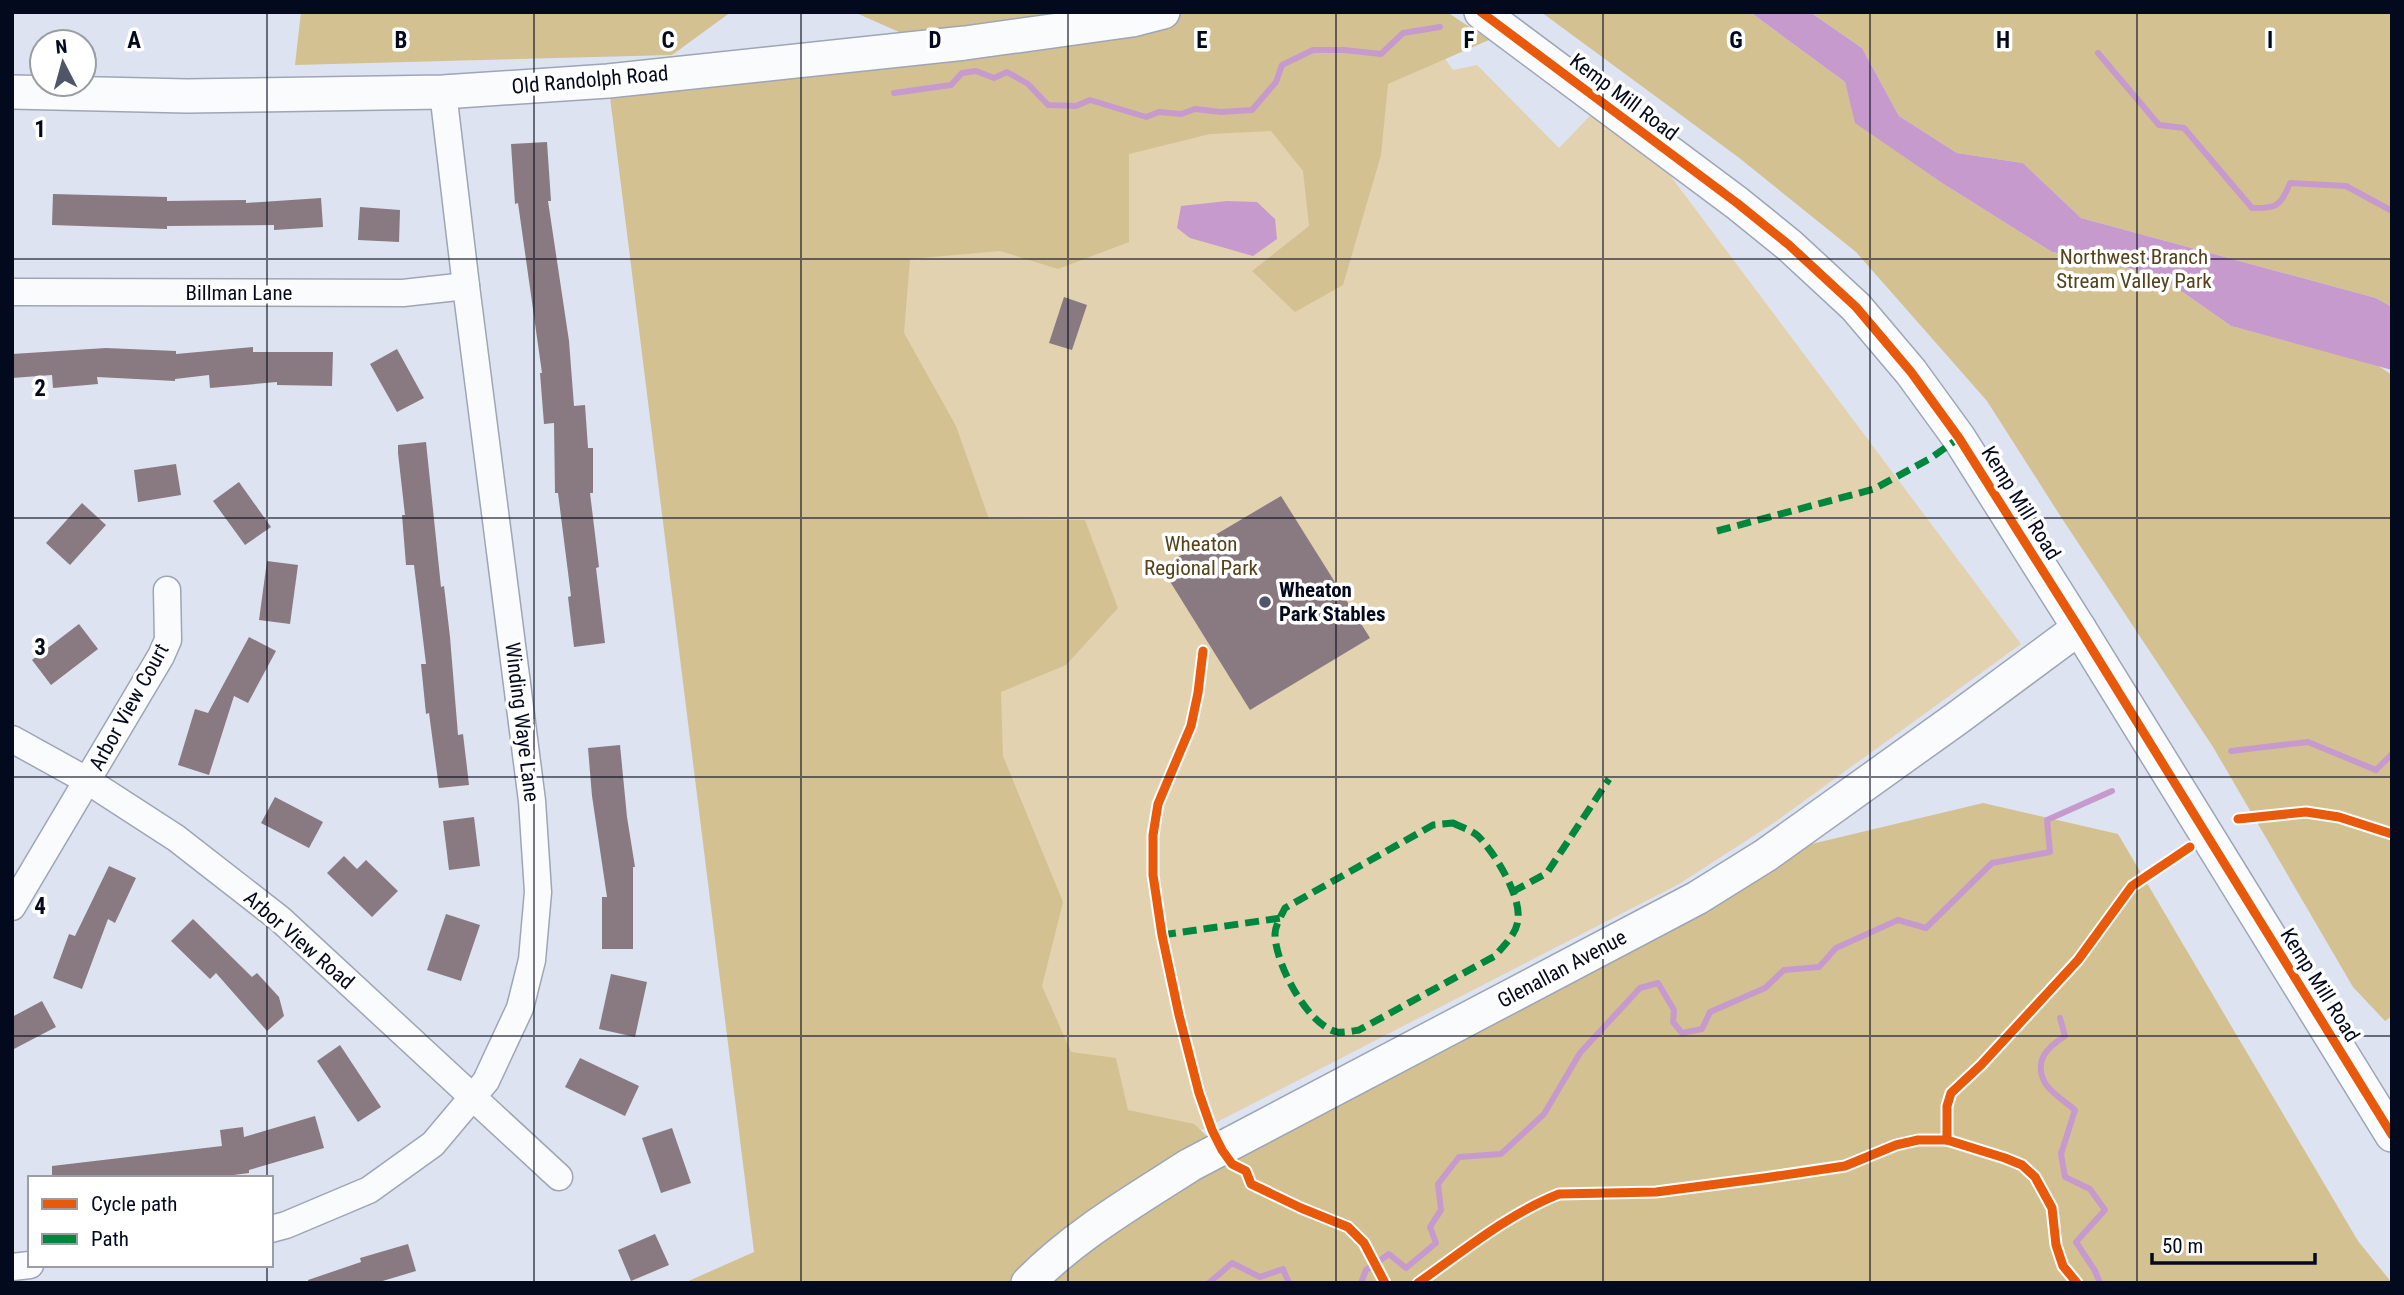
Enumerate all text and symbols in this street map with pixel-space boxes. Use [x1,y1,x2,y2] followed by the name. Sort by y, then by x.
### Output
[127,27,141,54] text: A
[395,27,407,54] text: B
[661,27,675,54] text: C
[929,27,942,54] text: D
[1196,27,1208,54] text: E
[1464,27,1475,54] text: F
[1729,27,1743,54] text: G
[1996,27,2010,54] text: H
[2267,27,2273,54] text: I
[28,28,98,98] north arrow
[54,35,68,59] text: N
[1565,49,1683,145] street label: Kemp Mill Road
[511,61,669,99] street label: Old Randolph Road
[34,116,46,143] text: 1
[2056,245,2212,293] park label: Northwest Branch Stream Valley Park
[186,281,293,305] street label: Billman Lane
[34,375,46,402] text: 2
[1977,442,2065,564] street label: Kemp Mill Road
[1144,532,1259,580] park label: Wheaton Regional Park
[1279,578,1386,626] place label: Wheaton Park Stables
[1257,594,1273,610] marker: Wheaton Park Stables
[34,634,46,661] text: 3
[84,639,174,775] street label: Arbor View Court
[500,641,544,803] street label: Winding Waye Lane
[239,886,359,994] street label: Arbor View Road
[34,893,46,920] text: 4
[2276,924,2364,1046] street label: Kemp Mill Road
[1493,925,1631,1013] street label: Glenallan Avenue
[28,1176,273,1267] legend
[91,1192,177,1216] text: Cycle path
[2152,1222,2315,1266] scale bar
[91,1227,129,1251] text: Path
[2162,1234,2203,1258] text: 50 m

